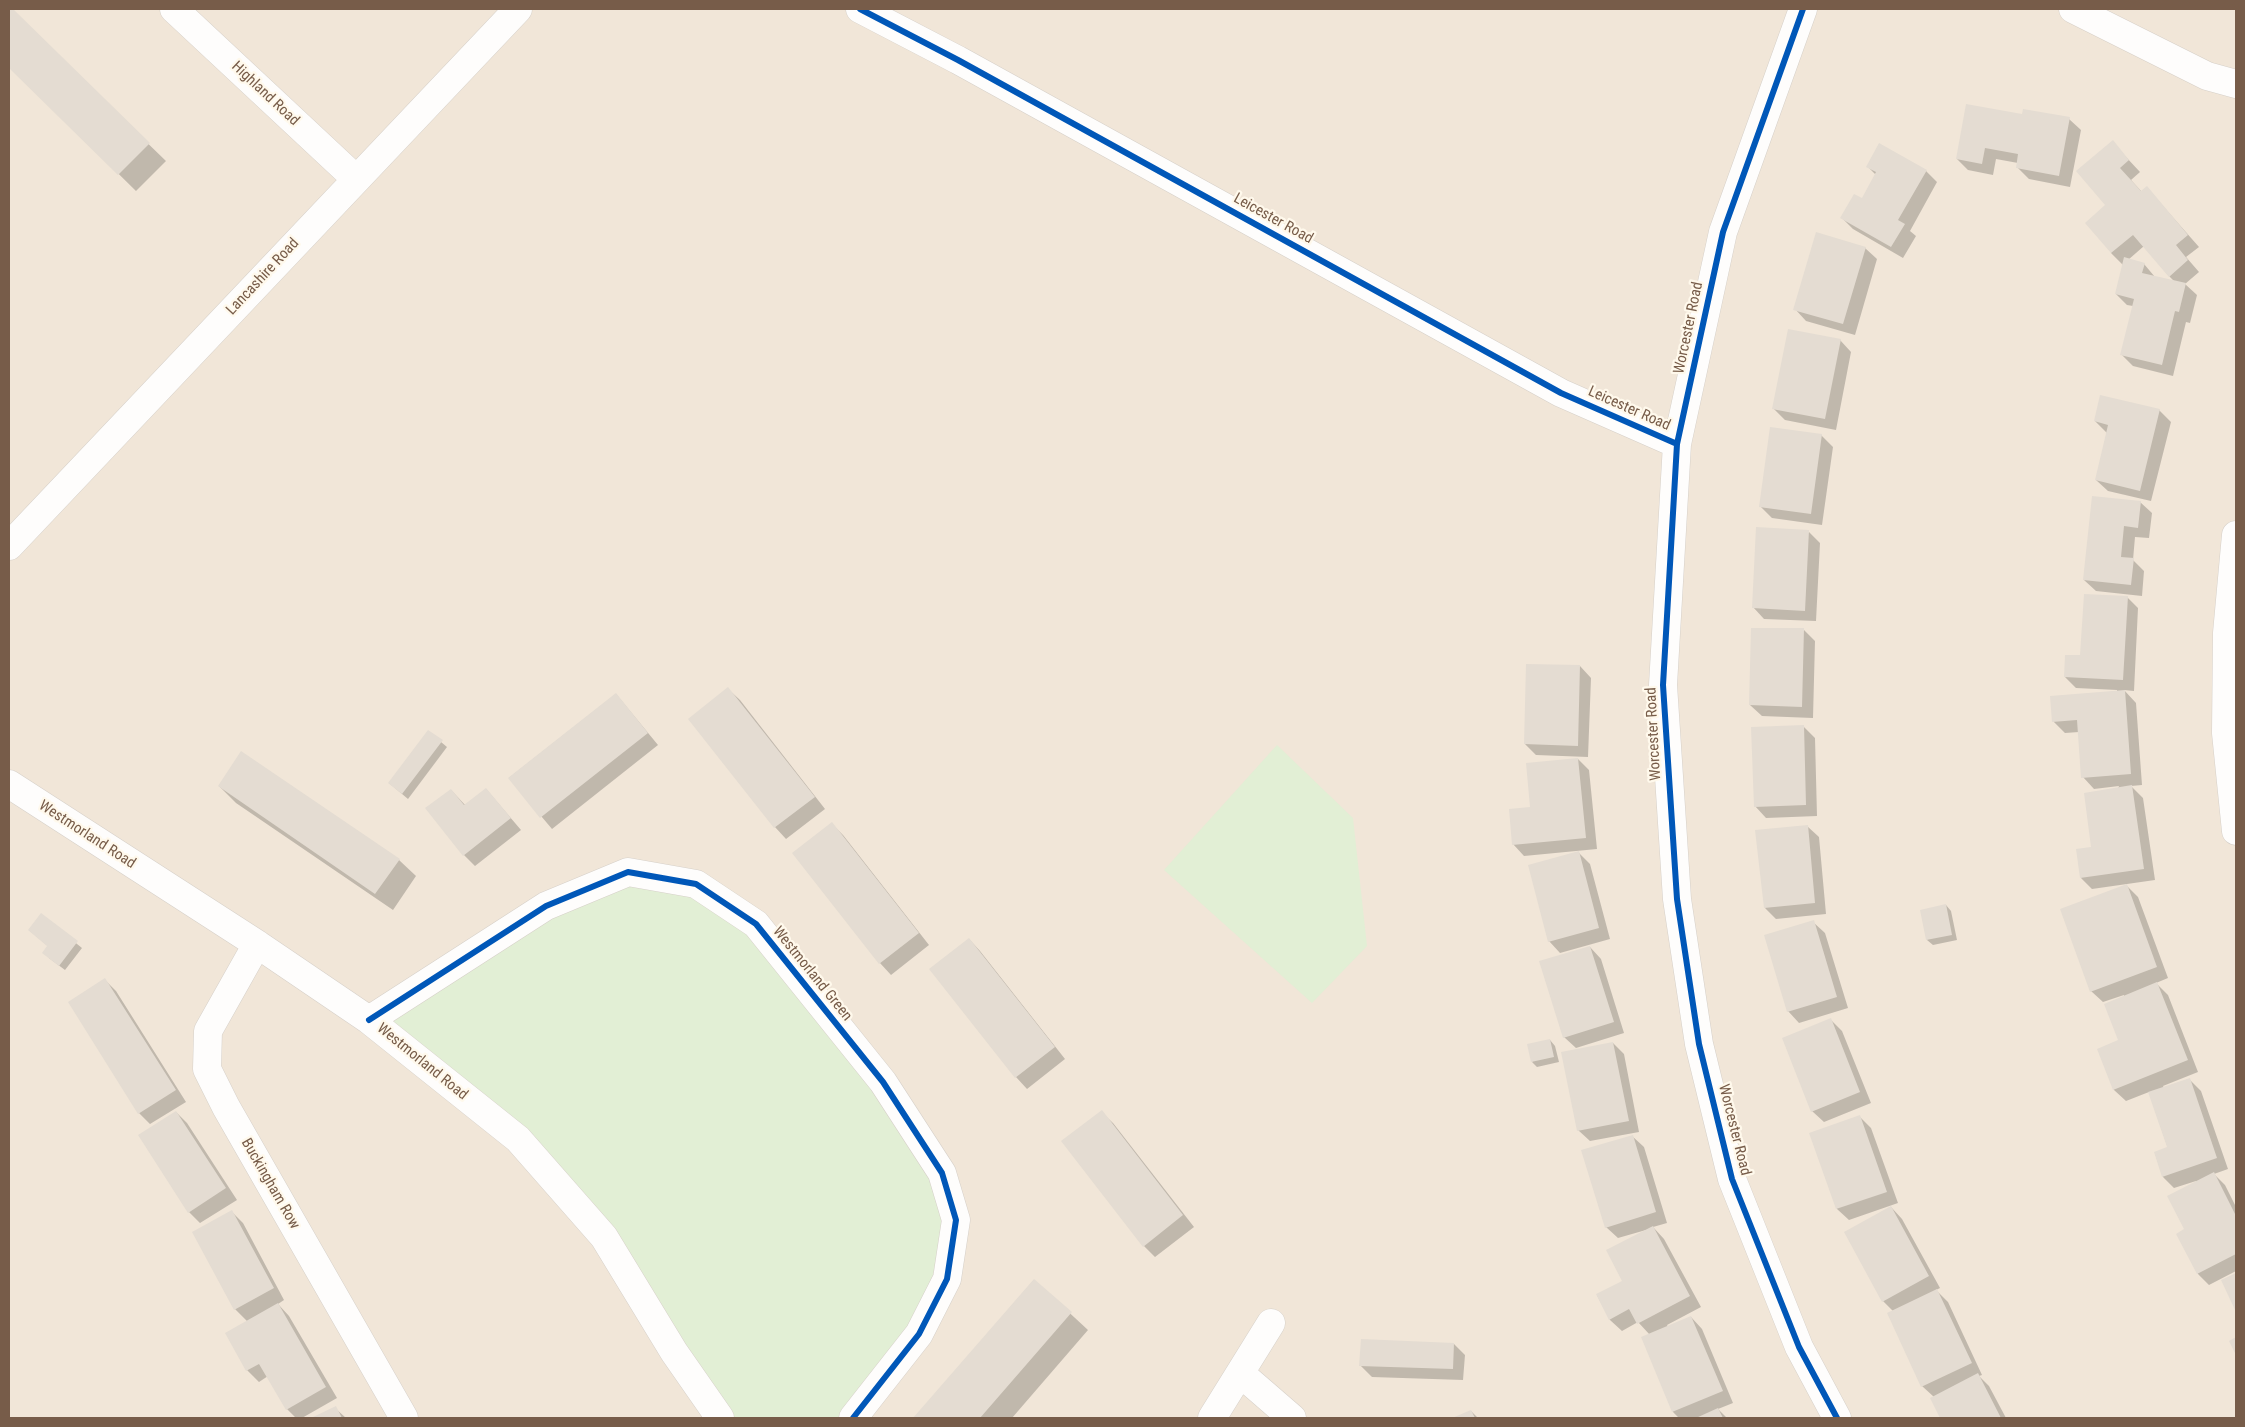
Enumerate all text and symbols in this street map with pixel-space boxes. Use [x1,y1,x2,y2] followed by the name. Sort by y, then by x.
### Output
[227,58,303,130] street label: Highland Road
[1230,190,1316,248] street label: Leicester Road
[223,235,303,319] street label: Lancashire Road
[1670,280,1708,376] street label: Worcester Road
[1585,383,1673,435] street label: Leicester Road
[1643,687,1665,781] street label: Worcester Road
[35,797,139,873] street label: Westmorland Road
[768,923,856,1025] street label: Westmorland Green
[373,1020,471,1104] street label: Westmorland Road
[1714,1082,1754,1178] street label: Worcester Road
[237,1135,303,1233] street label: Buckingham Row

